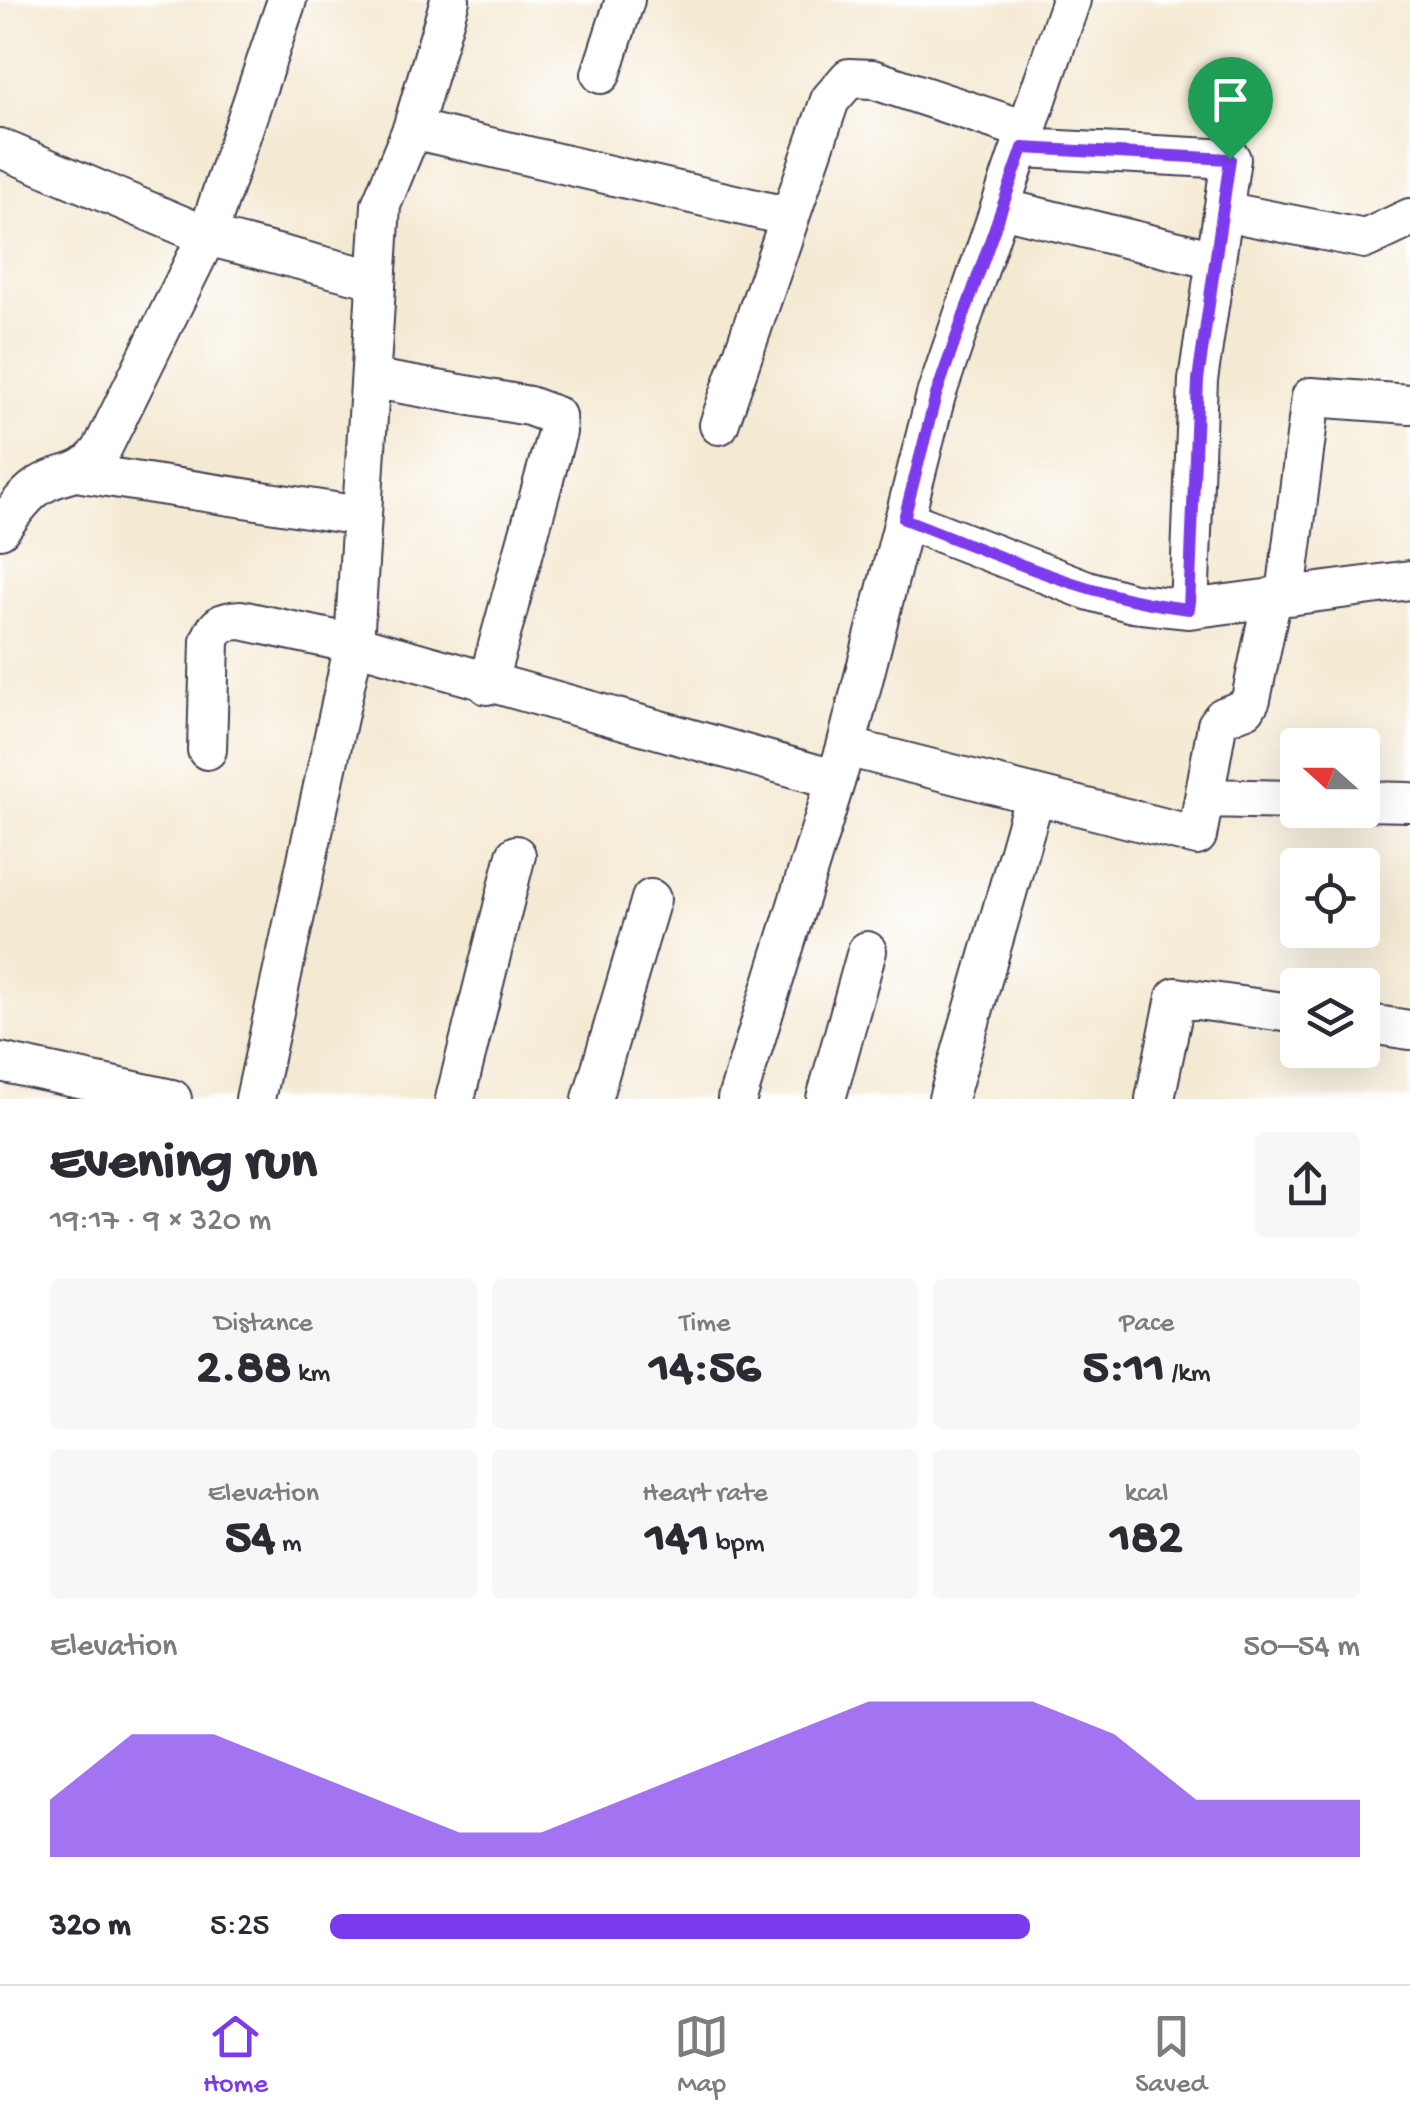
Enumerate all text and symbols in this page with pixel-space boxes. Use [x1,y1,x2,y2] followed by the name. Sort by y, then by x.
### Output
[1188,57,1273,160] pin
[1203,72,1258,127] icon: arrive
[1280,728,1380,828] north arrow
[1280,728,1380,1068] map controls
[1280,848,1380,948] button: locate
[1280,968,1380,1068] button: layers
[1255,1132,1360,1237] button: share
[50,1133,317,1197] text: Evening run
[50,1203,271,1241] text: 19:17 · 9 × 320 m
[214,1308,313,1341] text: Distance
[679,1308,731,1341] text: Time
[1119,1308,1174,1341] text: Pace
[196,1341,291,1400] text: 2.88
[649,1341,761,1400] text: 14:56
[1083,1341,1165,1400] text: 5:11
[291,1358,330,1391] text: km
[1165,1358,1211,1391] text: /km
[208,1478,319,1511] text: Elevation
[642,1478,768,1511] text: Heart rate
[1125,1478,1169,1511] text: kcal
[225,1511,275,1570] text: 54
[645,1511,709,1570] text: 141
[1111,1511,1183,1570] text: 182
[275,1528,302,1561] text: m
[709,1528,765,1561] text: bpm
[50,1629,177,1667] text: Elevation
[1243,1629,1360,1667] text: 50–54 m
[50,1908,131,1946] text: 320 m
[210,1908,269,1946] text: 5:25
[203,2009,268,2102] tab: Home
[674,2009,729,2102] tab: Map
[1135,2009,1207,2102] tab: Saved

